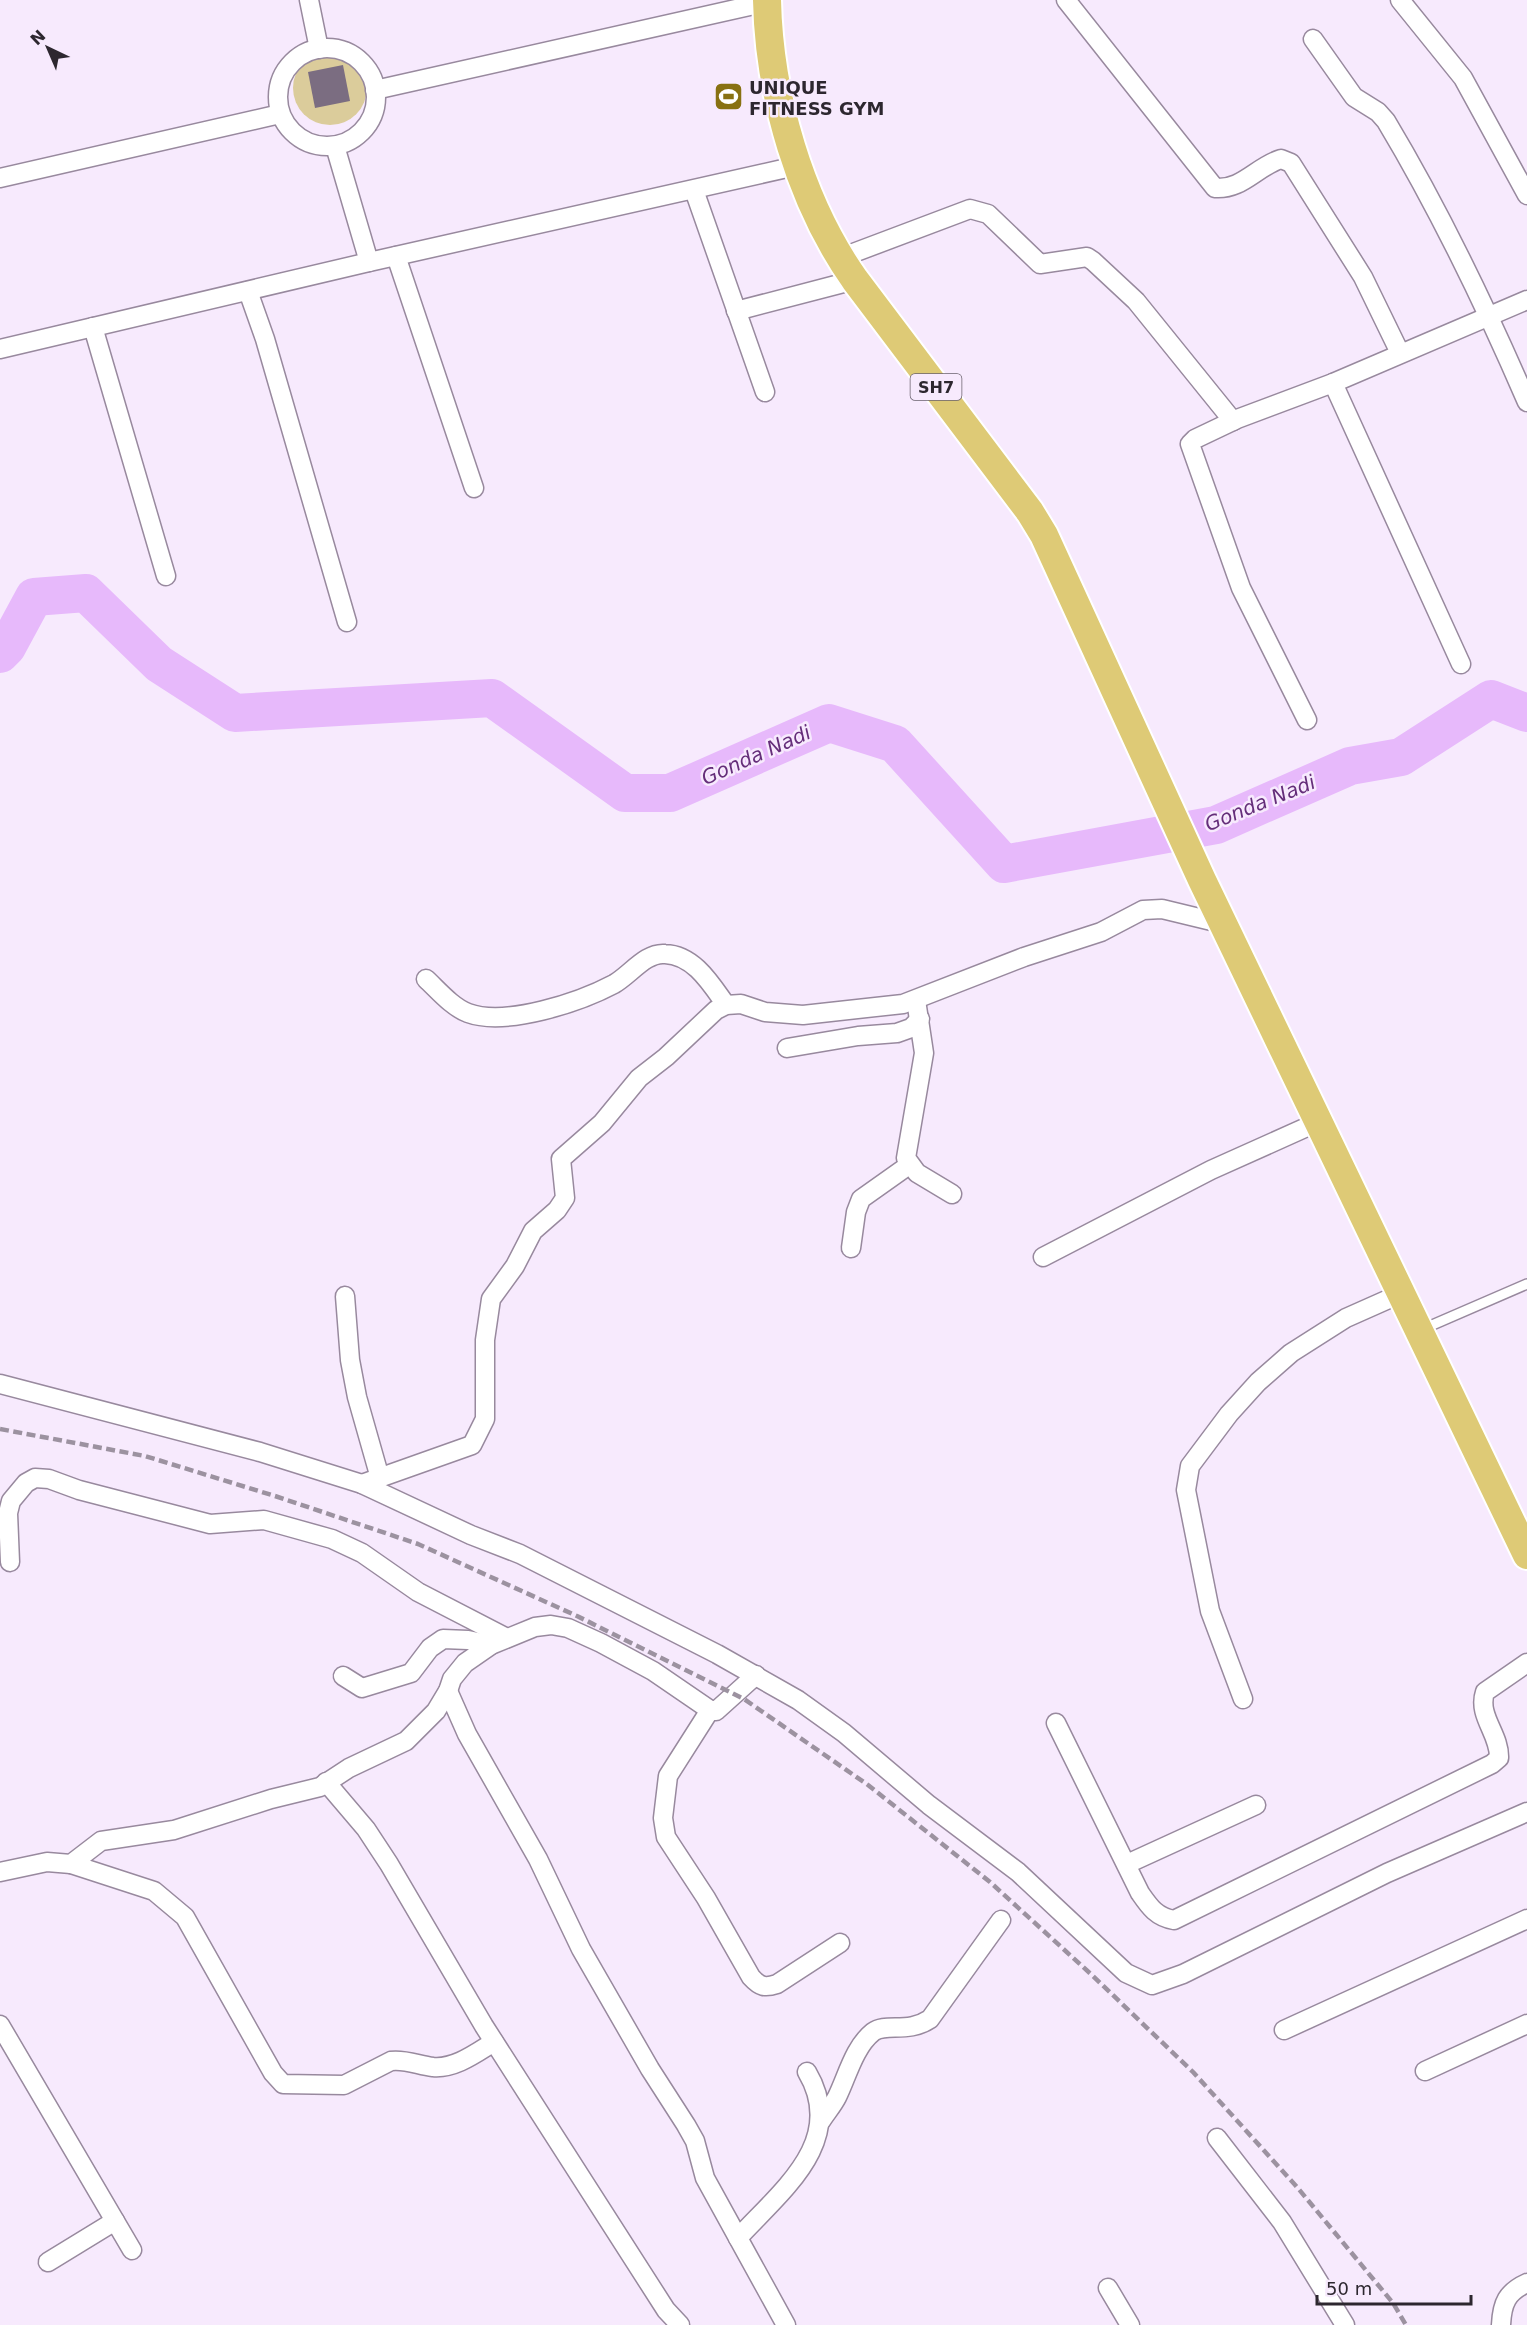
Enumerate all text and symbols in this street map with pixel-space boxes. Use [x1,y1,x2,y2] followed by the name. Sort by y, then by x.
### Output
[18,18,78,78] north arrow
[27,26,49,49] text: N
[749,77,884,119] place label: UNIQUE FITNESS GYM
[712,81,744,113] sports icon: UNIQUE FITNESS GYM
[910,374,962,400] road number: SH7
[698,720,815,790] water label: Gonda Nadi
[1201,770,1319,836] water label: Gonda Nadi
[1317,2268,1472,2306] scale bar
[1326,2278,1372,2299] text: 50 m

